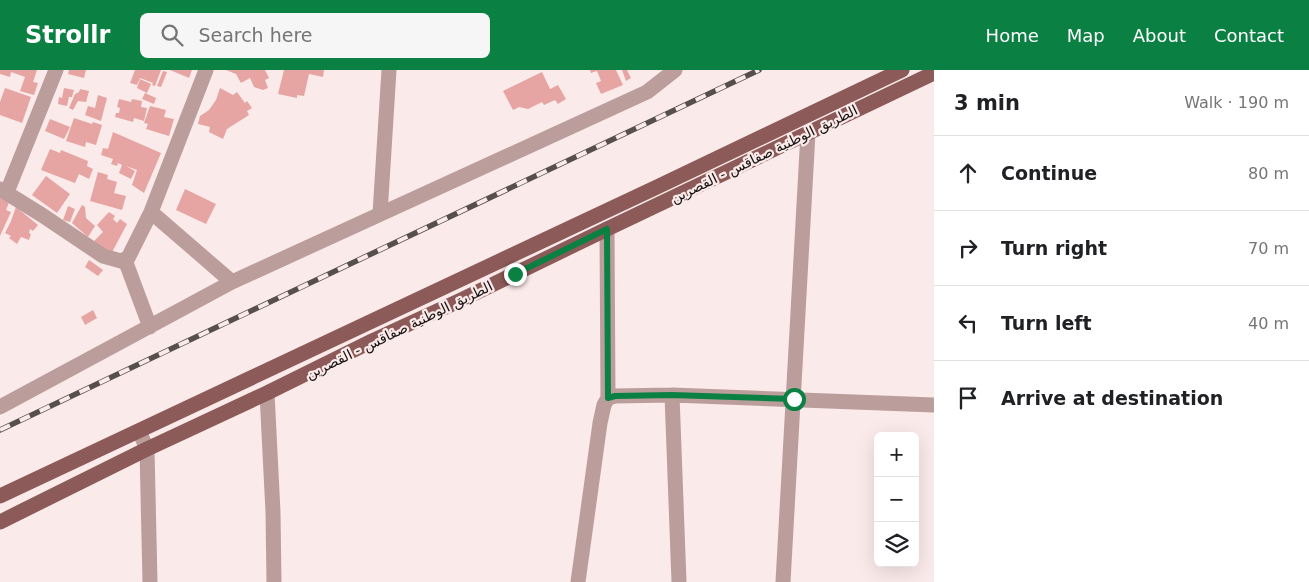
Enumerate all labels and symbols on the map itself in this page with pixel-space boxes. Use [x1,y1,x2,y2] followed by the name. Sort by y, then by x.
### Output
[668,102,860,207] street label: الطريق الوطنية صفاقس - القصرين
[504,263,527,286] route end
[303,278,495,383] street label: الطريق الوطنية صفاقس - القصرين
[783,388,806,411] route start

